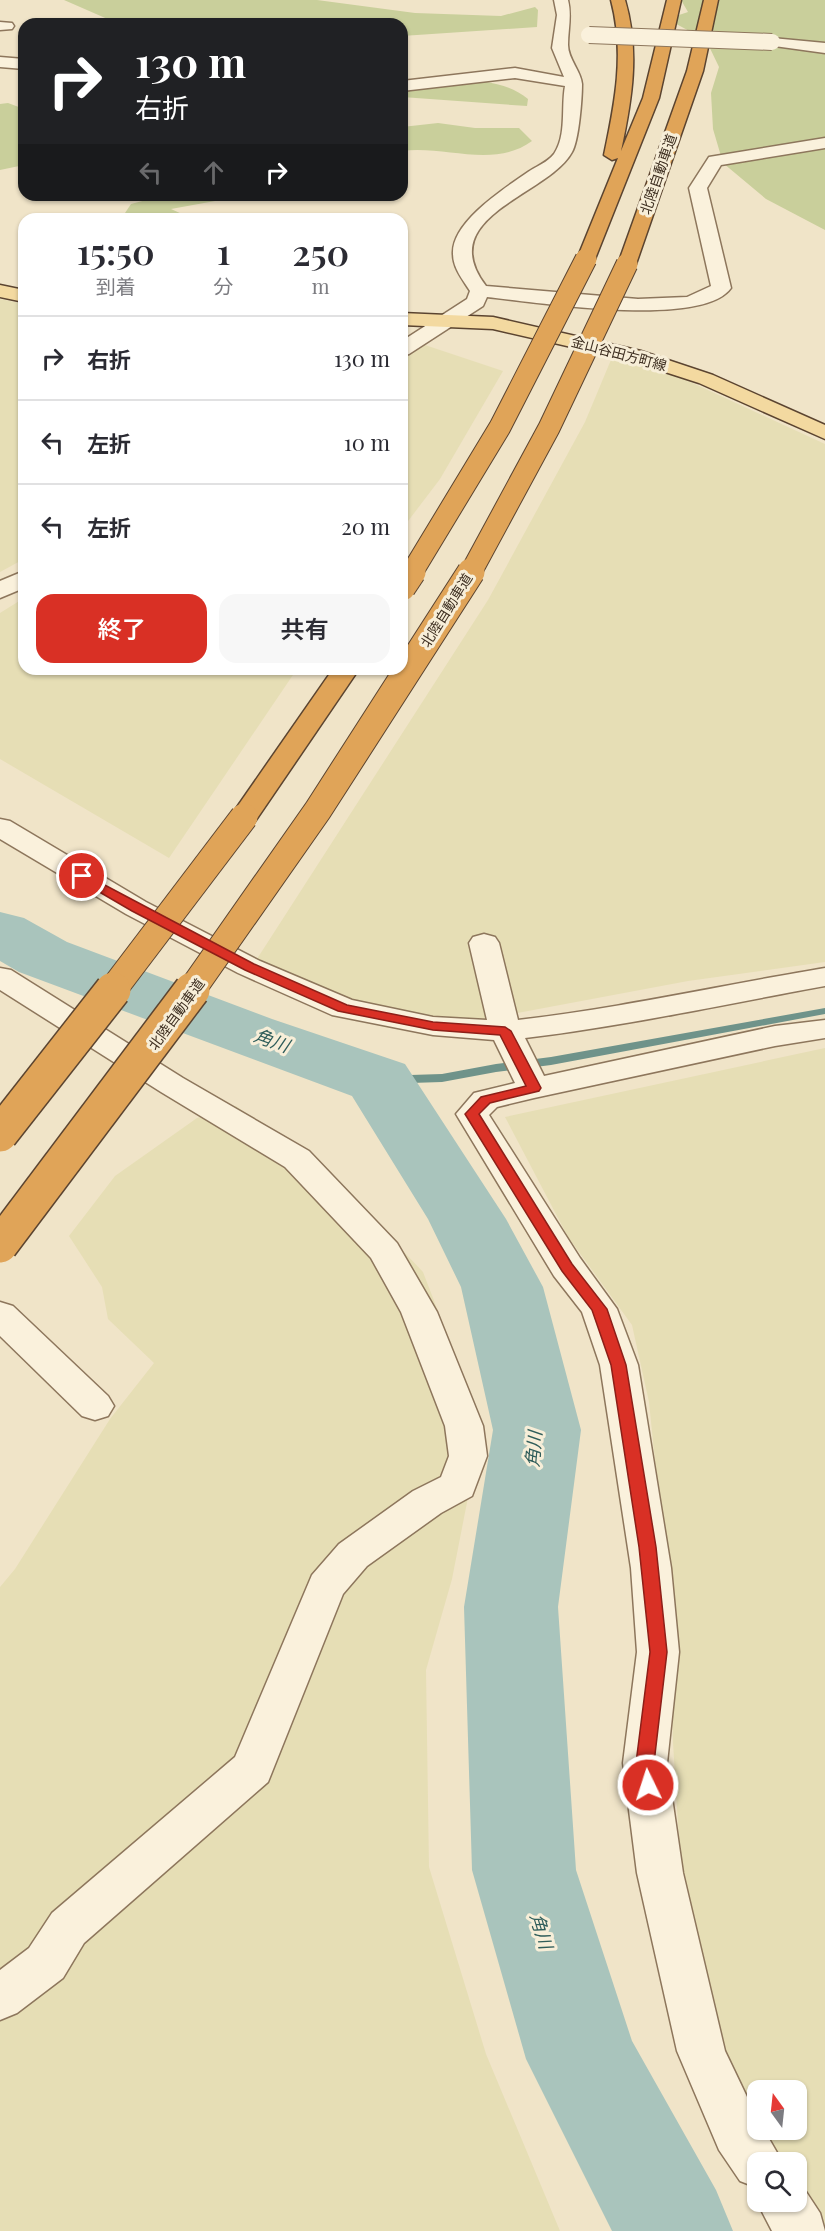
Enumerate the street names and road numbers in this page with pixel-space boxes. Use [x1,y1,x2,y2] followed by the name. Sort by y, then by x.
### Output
[635,131,681,217] street label: 北陸自動車道
[569,331,669,375] street label: 金山谷田方町線
[416,569,476,651] street label: 北陸自動車道
[144,974,208,1054] street label: 北陸自動車道

